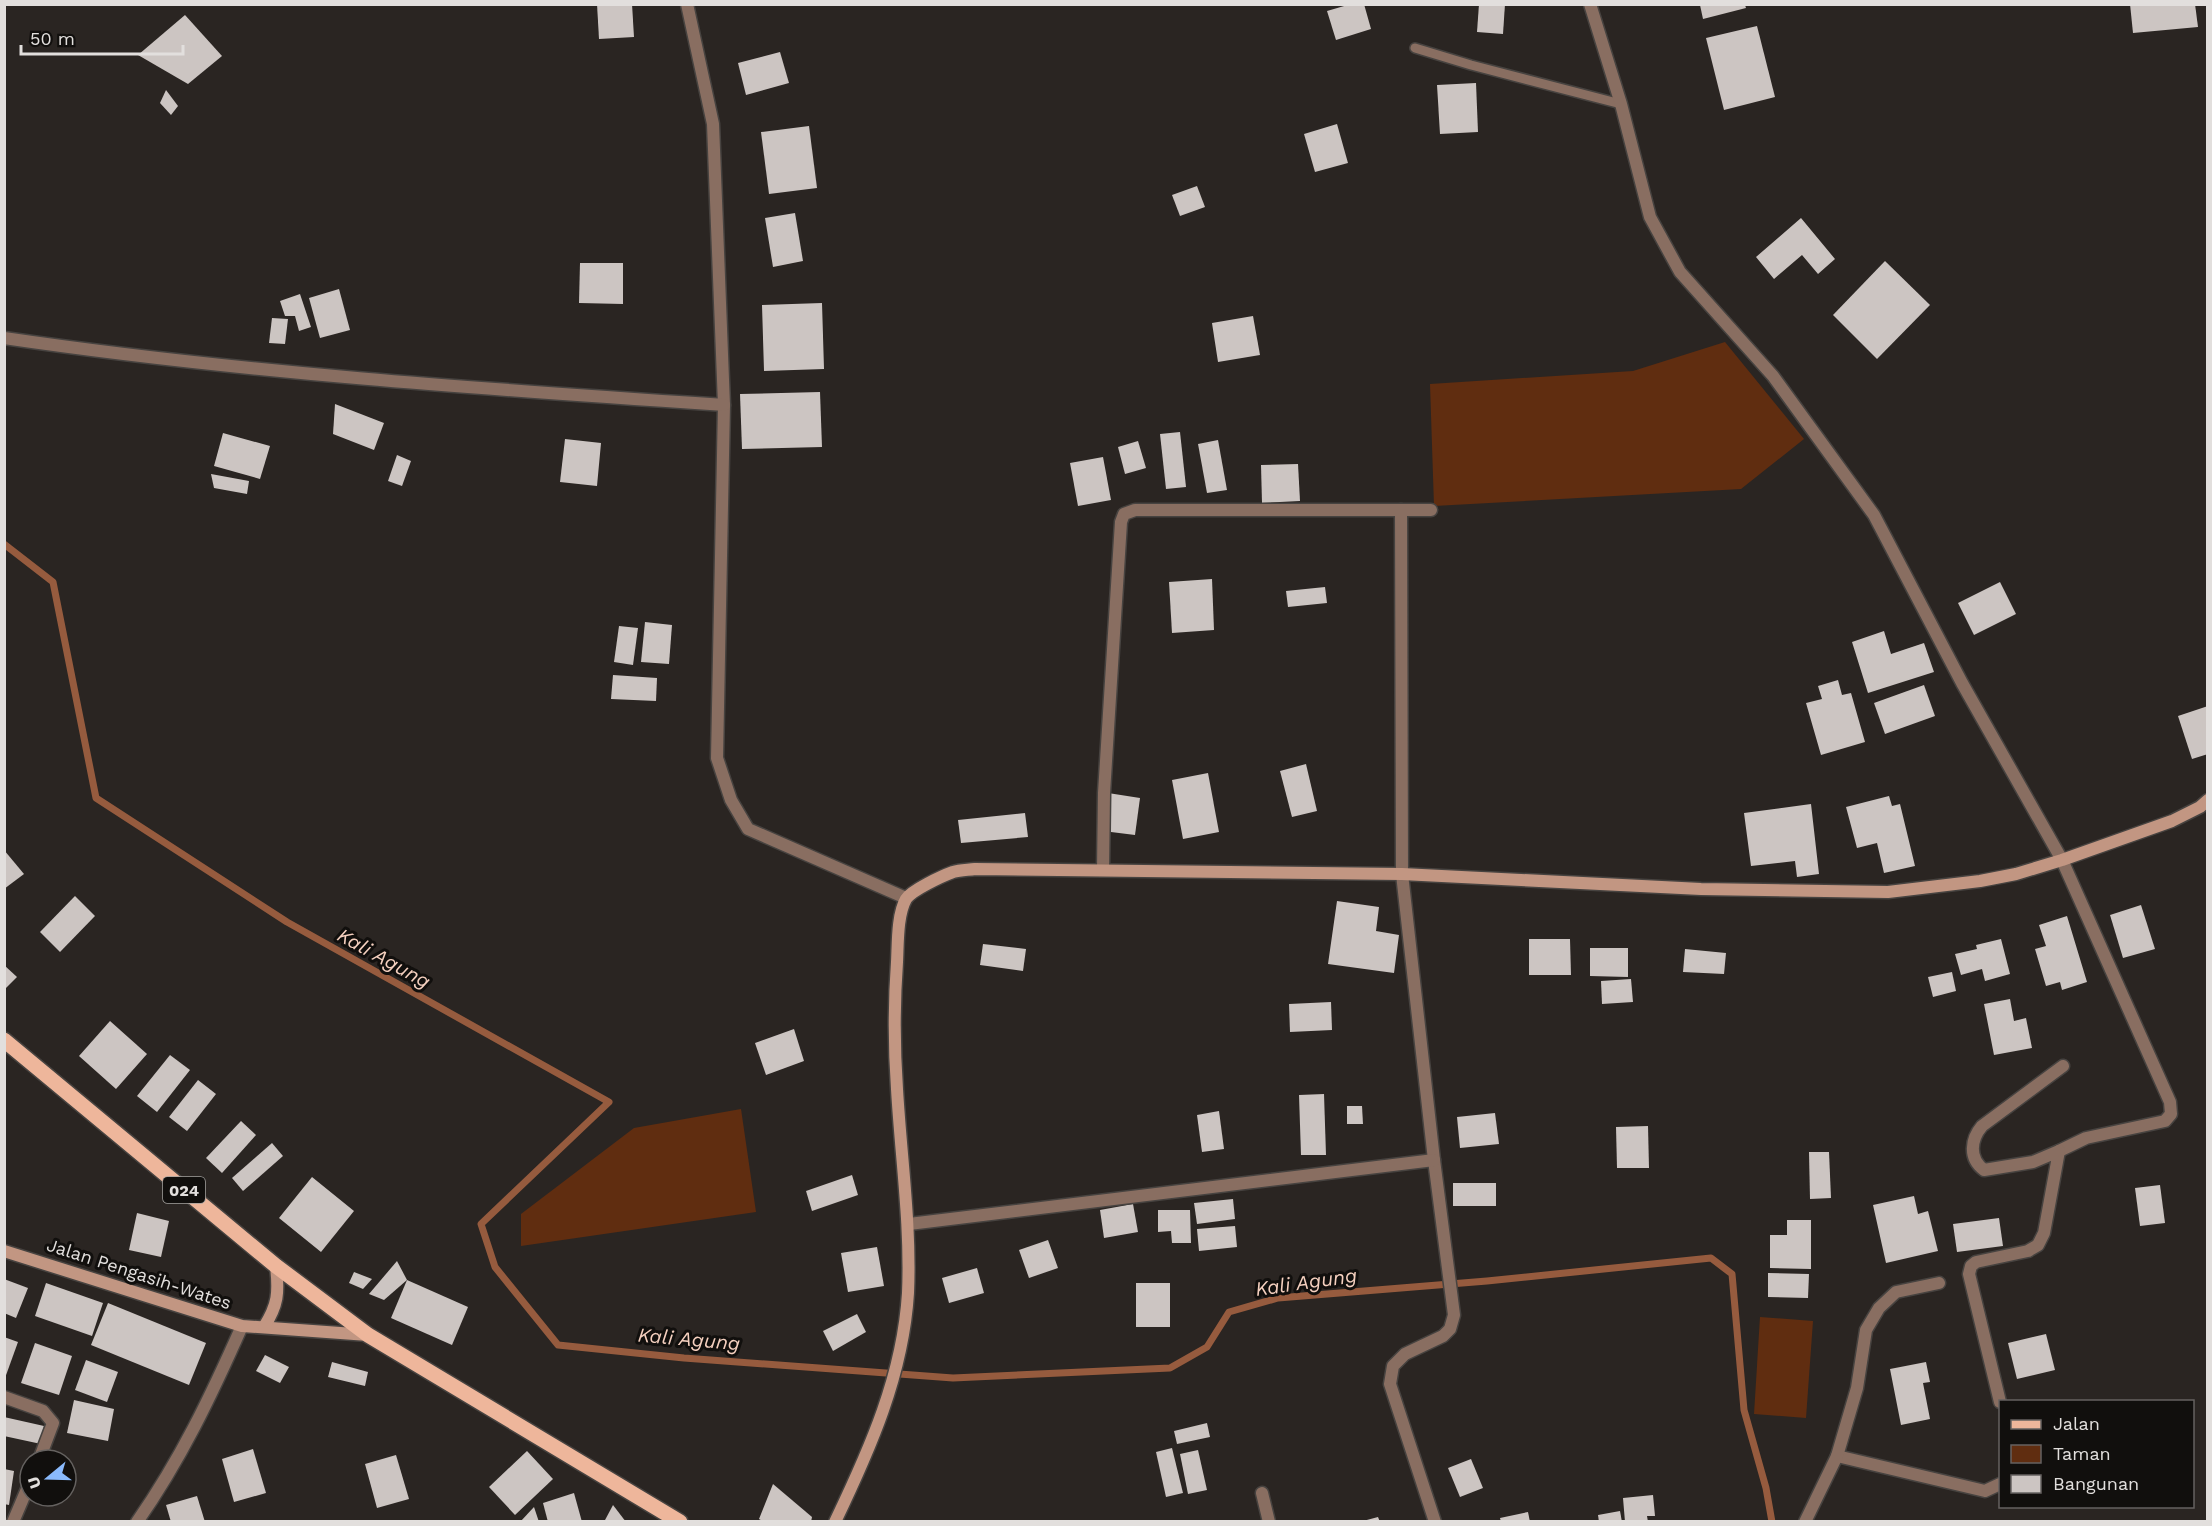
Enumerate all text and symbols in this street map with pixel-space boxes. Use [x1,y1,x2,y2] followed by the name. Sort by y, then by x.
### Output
[21,18,183,56] scale bar
[30,28,75,49] text: 50 m
[333,923,435,993] water label: Kali Agung
[163,1177,205,1203] road number: 024
[44,1234,234,1313] street label: Jalan Pengasih-Wates
[1253,1263,1359,1301] water label: Kali Agung
[637,1323,741,1355] water label: Kali Agung
[1999,1400,2194,1508] legend
[2053,1413,2100,1434] text: Jalan
[2053,1443,2111,1464] text: Taman
[18,1448,78,1508] north arrow
[2053,1473,2139,1494] text: Bangunan
[23,1474,45,1491] text: U

